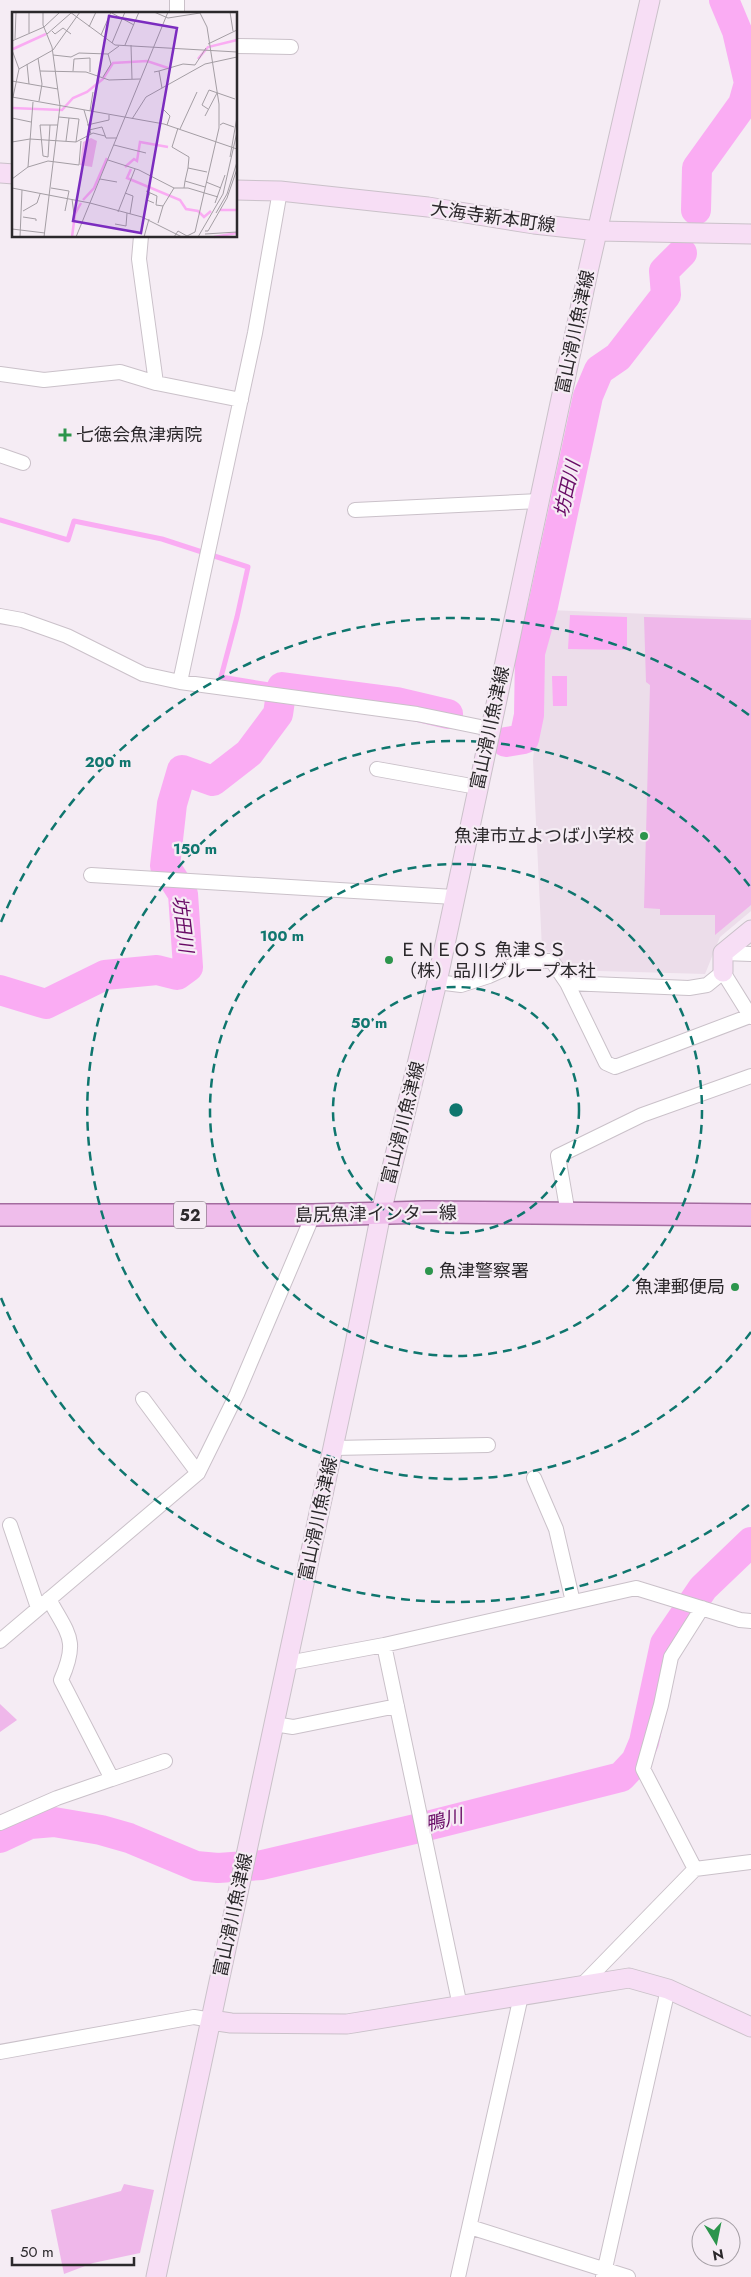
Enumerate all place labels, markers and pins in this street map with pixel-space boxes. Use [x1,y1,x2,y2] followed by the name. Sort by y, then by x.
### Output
[76,422,202,448] place label: 七徳会魚津病院
[58,428,72,442] marker: 七徳会魚津病院
[454,823,634,849] place label: 魚津市立よつば小学校
[638,830,650,842] marker: 魚津市立よつば小学校
[399,937,596,984] place label: ＥＮＥＯＳ 魚津ＳＳ （株）品川グループ本社
[383,954,395,966] marker: ＥＮＥＯＳ 魚津ＳＳ （株）品川グループ本社
[447,1101,465,1119] centre of rings
[439,1258,529,1284] place label: 魚津警察署
[423,1265,435,1277] marker: 魚津警察署
[635,1274,725,1300] place label: 魚津郵便局
[729,1281,741,1293] marker: 魚津郵便局

